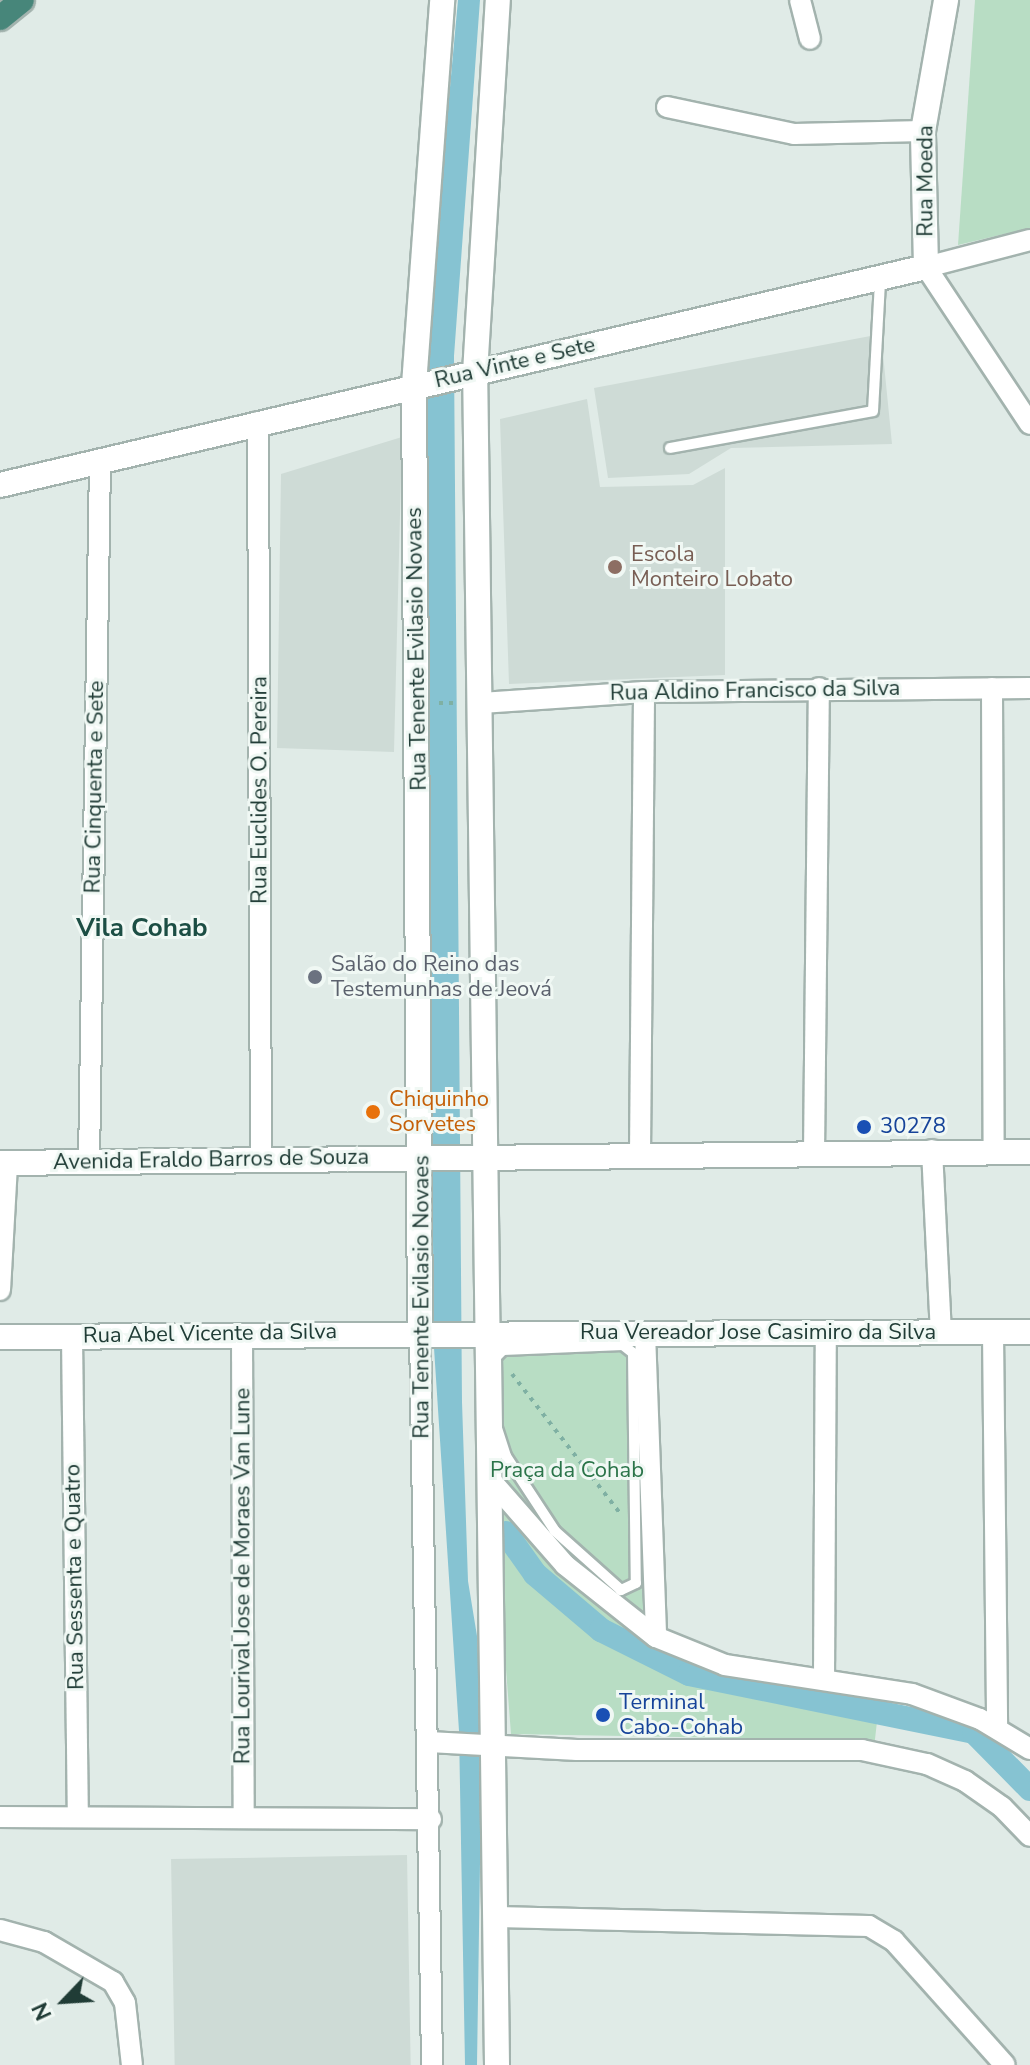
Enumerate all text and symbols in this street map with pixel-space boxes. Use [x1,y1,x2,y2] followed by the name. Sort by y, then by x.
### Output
[913,125,939,237] street label: Rua Moeda
[432,332,598,394] street label: Rua Vinte e Sete
[401,507,433,791] street label: Rua Tenente Evilasio Novaes
[631,541,793,592] place label: Escola Monteiro Lobato
[606,558,624,576] marker: Escola Monteiro Lobato
[610,675,900,707] street label: Rua Aldino Francisco da Silva
[247,676,273,904] street label: Rua Euclides O. Pereira
[80,680,110,894] street label: Rua Cinquenta e Sete
[76,912,208,944] district label: Vila Cohab
[331,951,552,1002] place label: Salão do Reino das Testemunhas de Jeová
[306,968,324,986] marker: Salão do Reino das Testemunhas de Jeová
[389,1086,489,1138] place label: Chiquinho Sorvetes
[364,1103,382,1121] marker: Chiquinho Sorvetes
[880,1114,946,1140] place label: 30278
[855,1118,873,1136] marker: 30278
[53,1144,369,1176] street label: Avenida Eraldo Barros de Souza
[409,1155,435,1439] street label: Rua Tenente Evilasio Novaes
[83,1319,337,1349] street label: Rua Abel Vicente da Silva
[580,1320,936,1346] street label: Rua Vereador Jose Casimiro da Silva
[230,1388,256,1764] street label: Rua Lourival Jose de Moraes Van Lune
[490,1458,644,1484] park label: Praça da Cohab
[60,1464,90,1690] street label: Rua Sessenta e Quatro
[619,1689,743,1740] place label: Terminal Cabo-Cohab
[594,1706,612,1724] marker: Terminal Cabo-Cohab
[24,1961,104,2041] north arrow
[25,1997,59,2025] text: N

